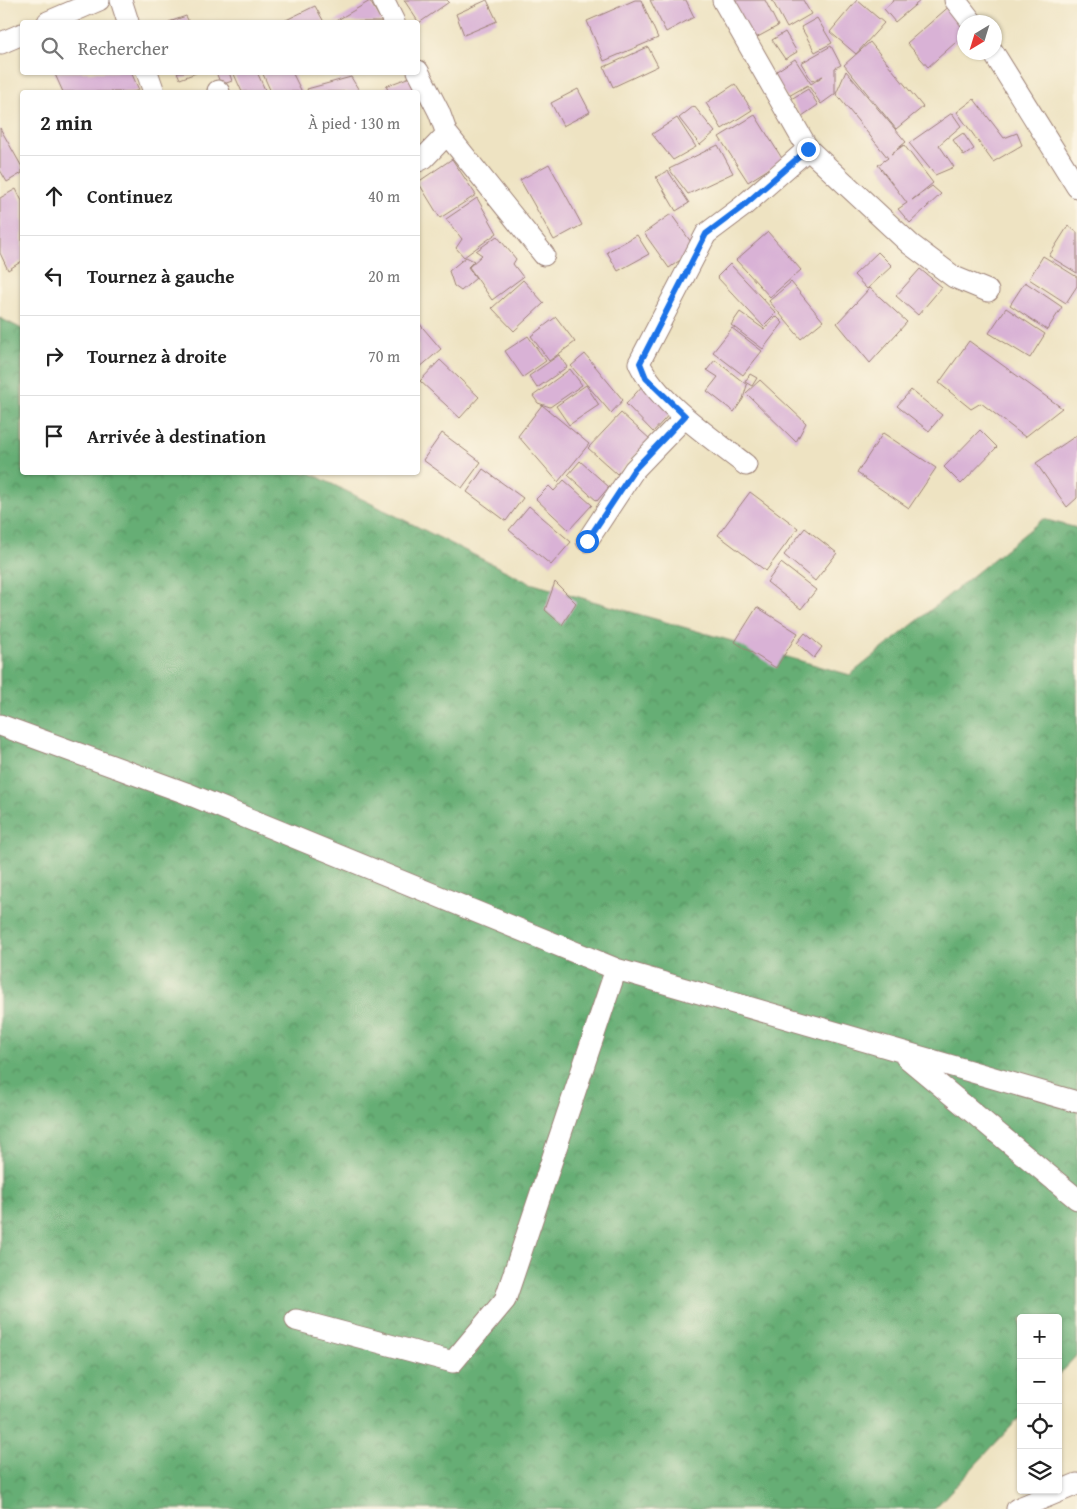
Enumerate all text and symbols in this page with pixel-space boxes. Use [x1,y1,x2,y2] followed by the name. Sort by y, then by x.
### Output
[957,15,1002,60] north arrow
[20,20,420,75] search box
[38,34,66,62] icon: search
[78,34,169,62] text: Rechercher
[40,107,92,138] text: 2 min
[308,111,400,135] text: À pied · 130 m
[797,138,820,161] route end
[40,182,68,210] icon: ahead
[87,182,173,210] text: Continuez
[368,184,400,208] text: 40 m
[40,262,68,290] icon: left
[87,262,235,290] text: Tournez à gauche
[368,264,400,288] text: 20 m
[40,342,68,370] icon: right
[87,342,227,370] text: Tournez à droite
[368,344,400,368] text: 70 m
[40,422,68,450] icon: arrive
[87,422,266,450] text: Arrivée à destination
[576,530,599,553] route start
[1017,1314,1062,1494] map controls
[1017,1314,1062,1359] button: +
[1017,1359,1062,1404] button: −
[1017,1404,1062,1449] button: locate
[1017,1449,1062,1494] button: layers

